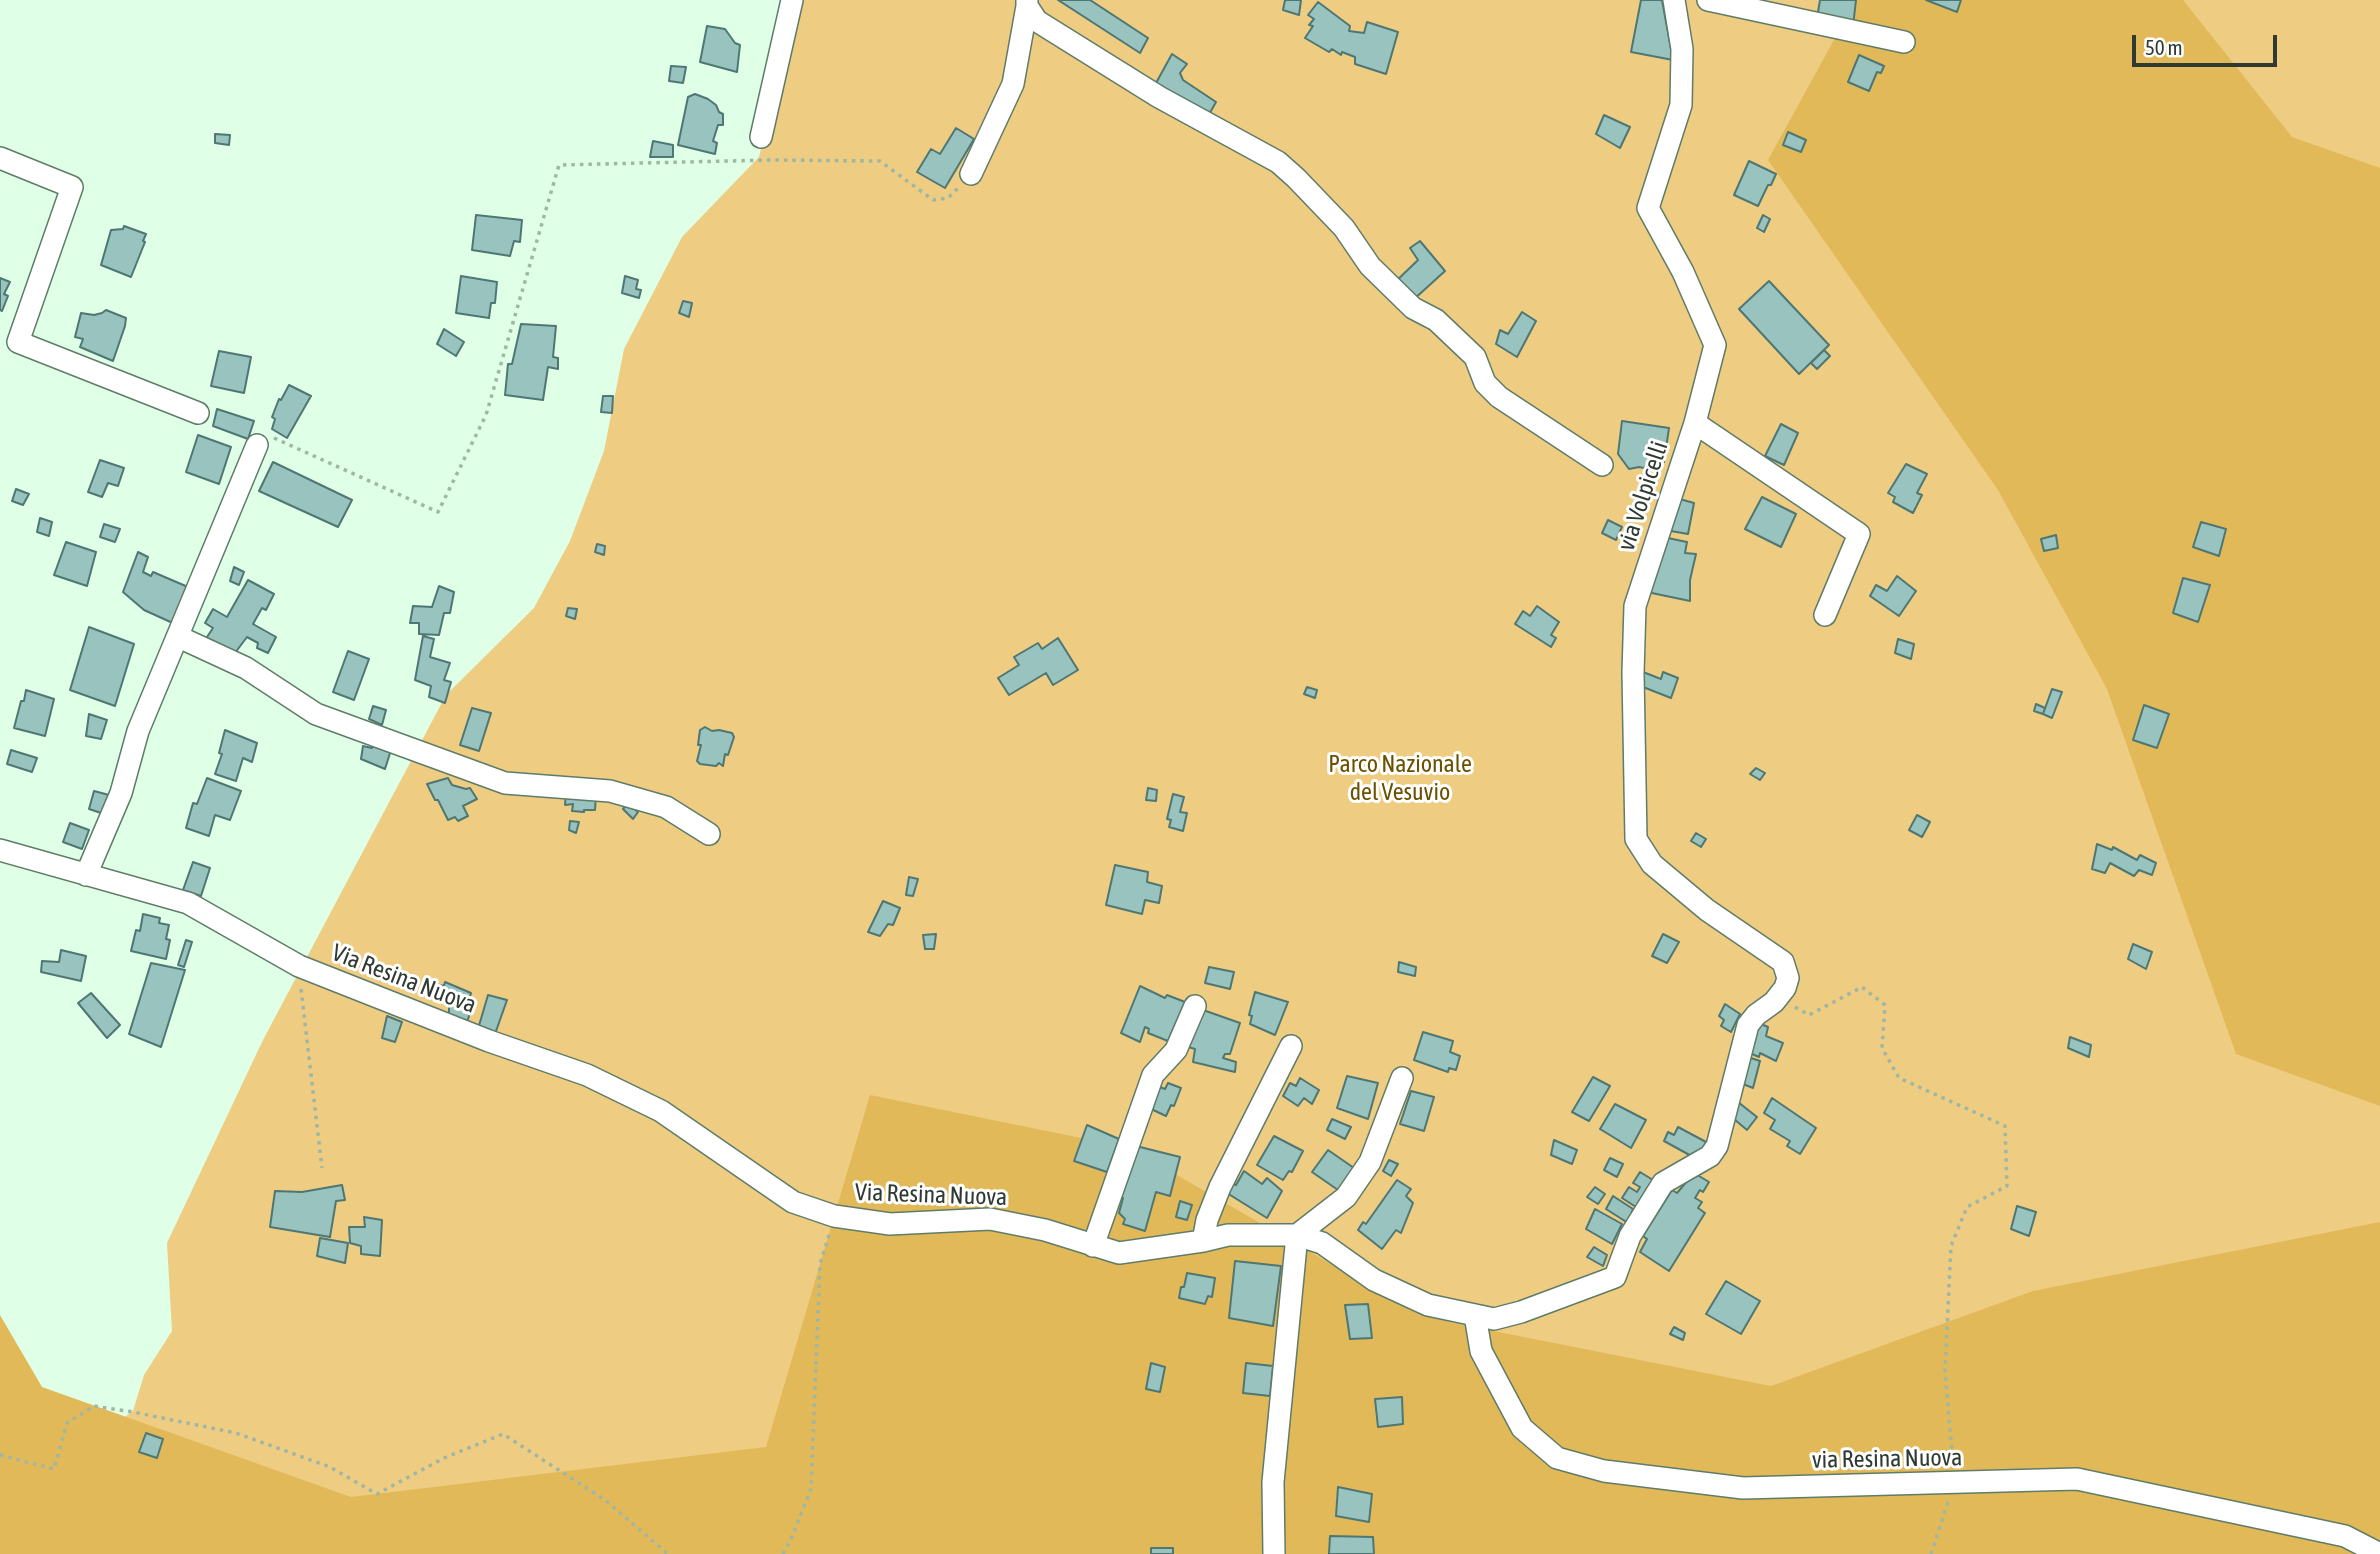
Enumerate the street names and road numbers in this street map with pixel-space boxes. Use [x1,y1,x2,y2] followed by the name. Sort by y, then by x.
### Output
[1612,438,1674,554] street label: via Volpicelli
[328,938,480,1020] street label: Via Resina Nuova
[854,1178,1008,1212] street label: Via Resina Nuova
[1812,1443,1962,1475] street label: via Resina Nuova

